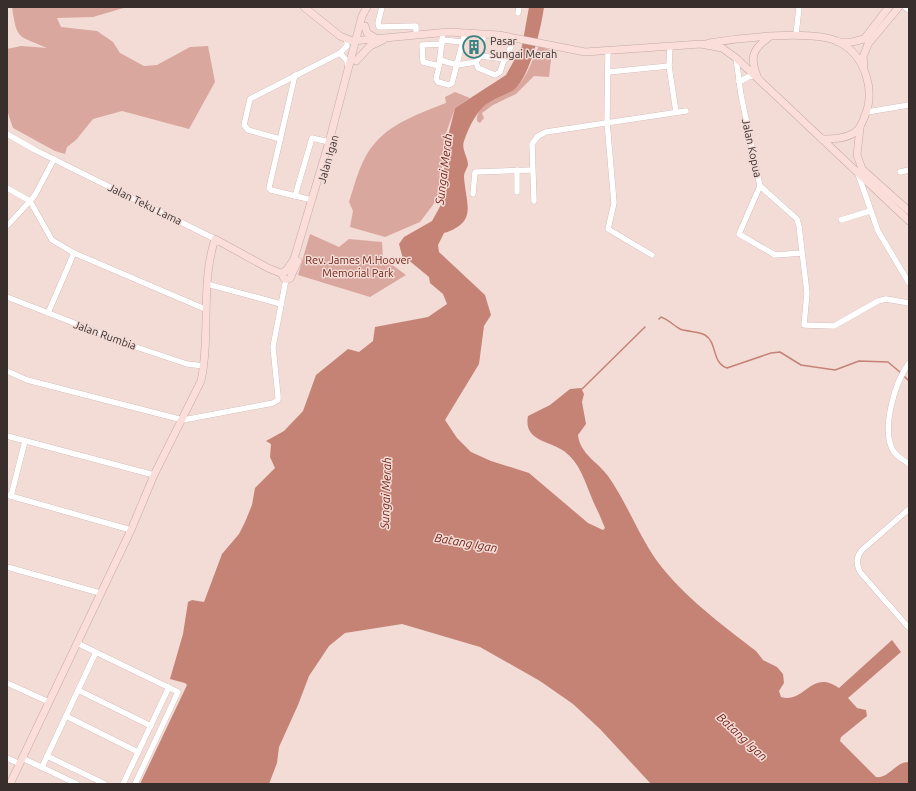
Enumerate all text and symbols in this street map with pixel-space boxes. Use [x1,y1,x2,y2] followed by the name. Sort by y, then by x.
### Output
[461,34,487,60] building icon: Pasar Sungai Merah
[490,35,557,60] place label: Pasar Sungai Merah
[740,118,764,178] street label: Jalan Kopua
[433,132,454,206] water label: Sungai Merah
[315,134,341,184] street label: Jalan Igan
[106,181,184,227] street label: Jalan Teku Lama
[305,254,412,279] park label: Rev. James M.Hoover Memorial Park
[72,318,138,352] street label: Jalan Rumbia
[378,457,393,530] water label: Sungai Merah
[434,531,499,554] water label: Batang Igan
[715,710,770,763] water label: Batang Igan

